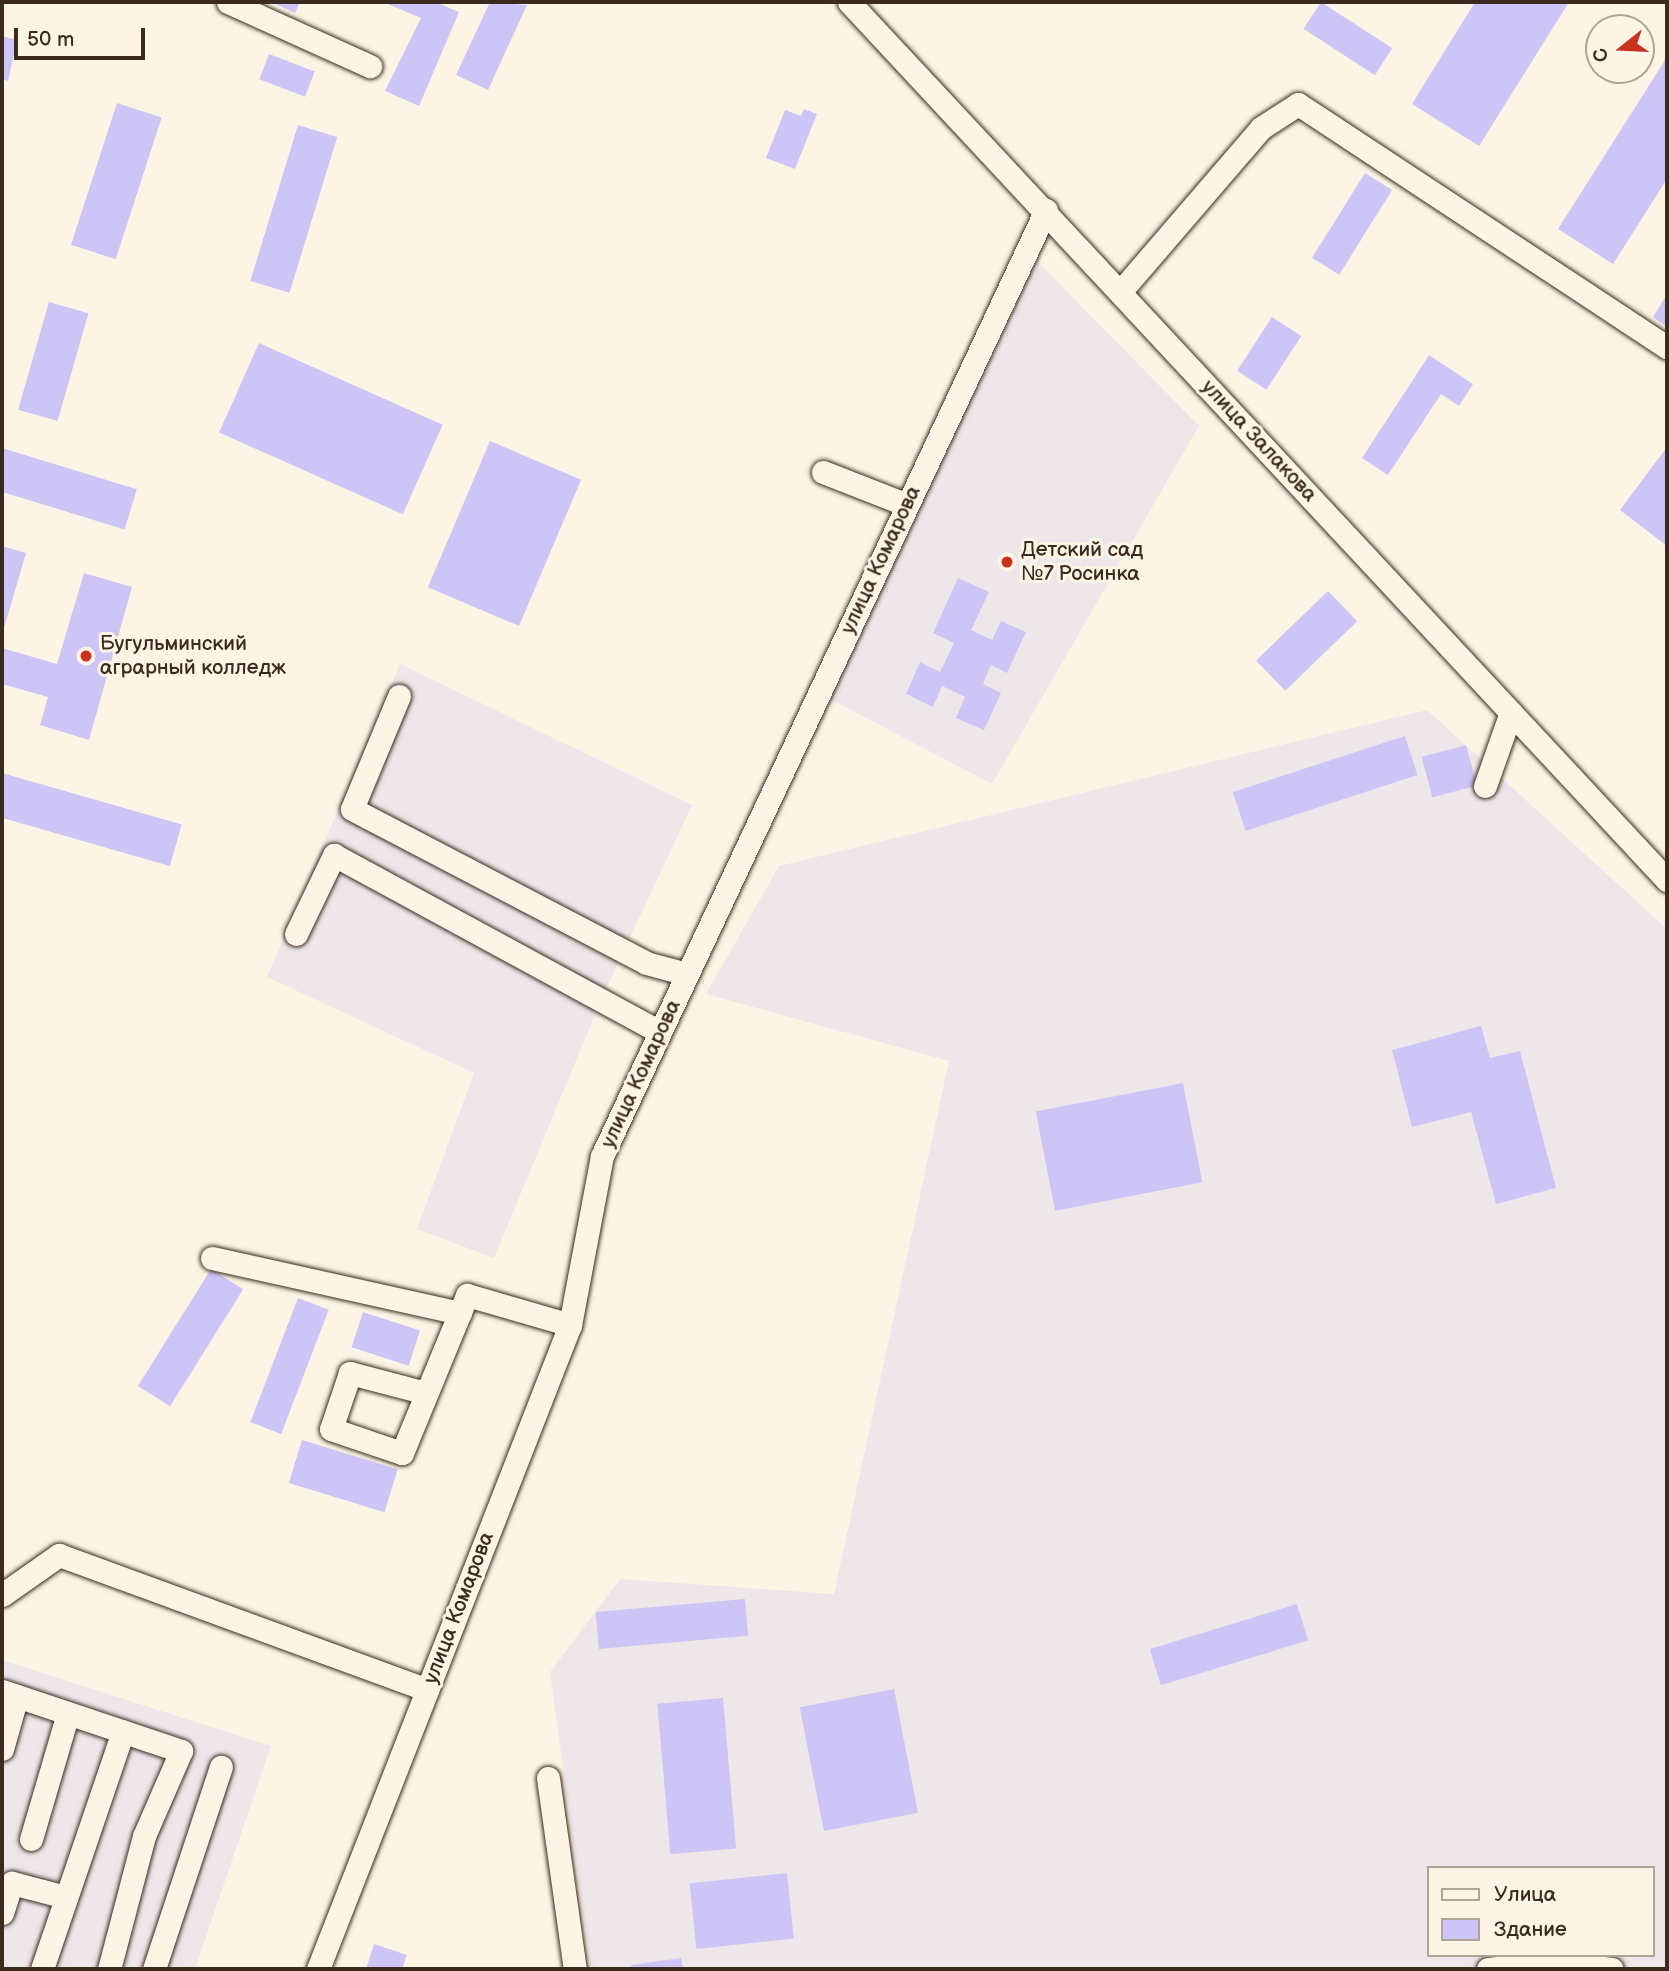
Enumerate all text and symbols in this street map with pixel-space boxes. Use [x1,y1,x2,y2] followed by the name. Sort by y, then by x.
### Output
[18,14,149,58] scale bar
[1585,14,1655,84] north arrow
[27,27,74,52] text: 50 m
[1588,45,1614,65] text: С
[1196,375,1322,507] street label: улица Залакова
[836,482,926,638] street label: улица Комарова
[1021,537,1143,587] place label: Детский сад №7 Росинка
[999,554,1015,570] marker: Детский сад №7 Росинка
[100,631,286,681] place label: Бугульминский аграрный колледж
[78,648,94,664] marker: Бугульминский аграрный колледж
[596,996,686,1152] street label: улица Комарова
[418,1528,500,1688] street label: улица Комарова
[1428,1866,1655,1957] legend
[1494,1882,1556,1907] text: Улица
[1494,1917,1567,1942] text: Здание

